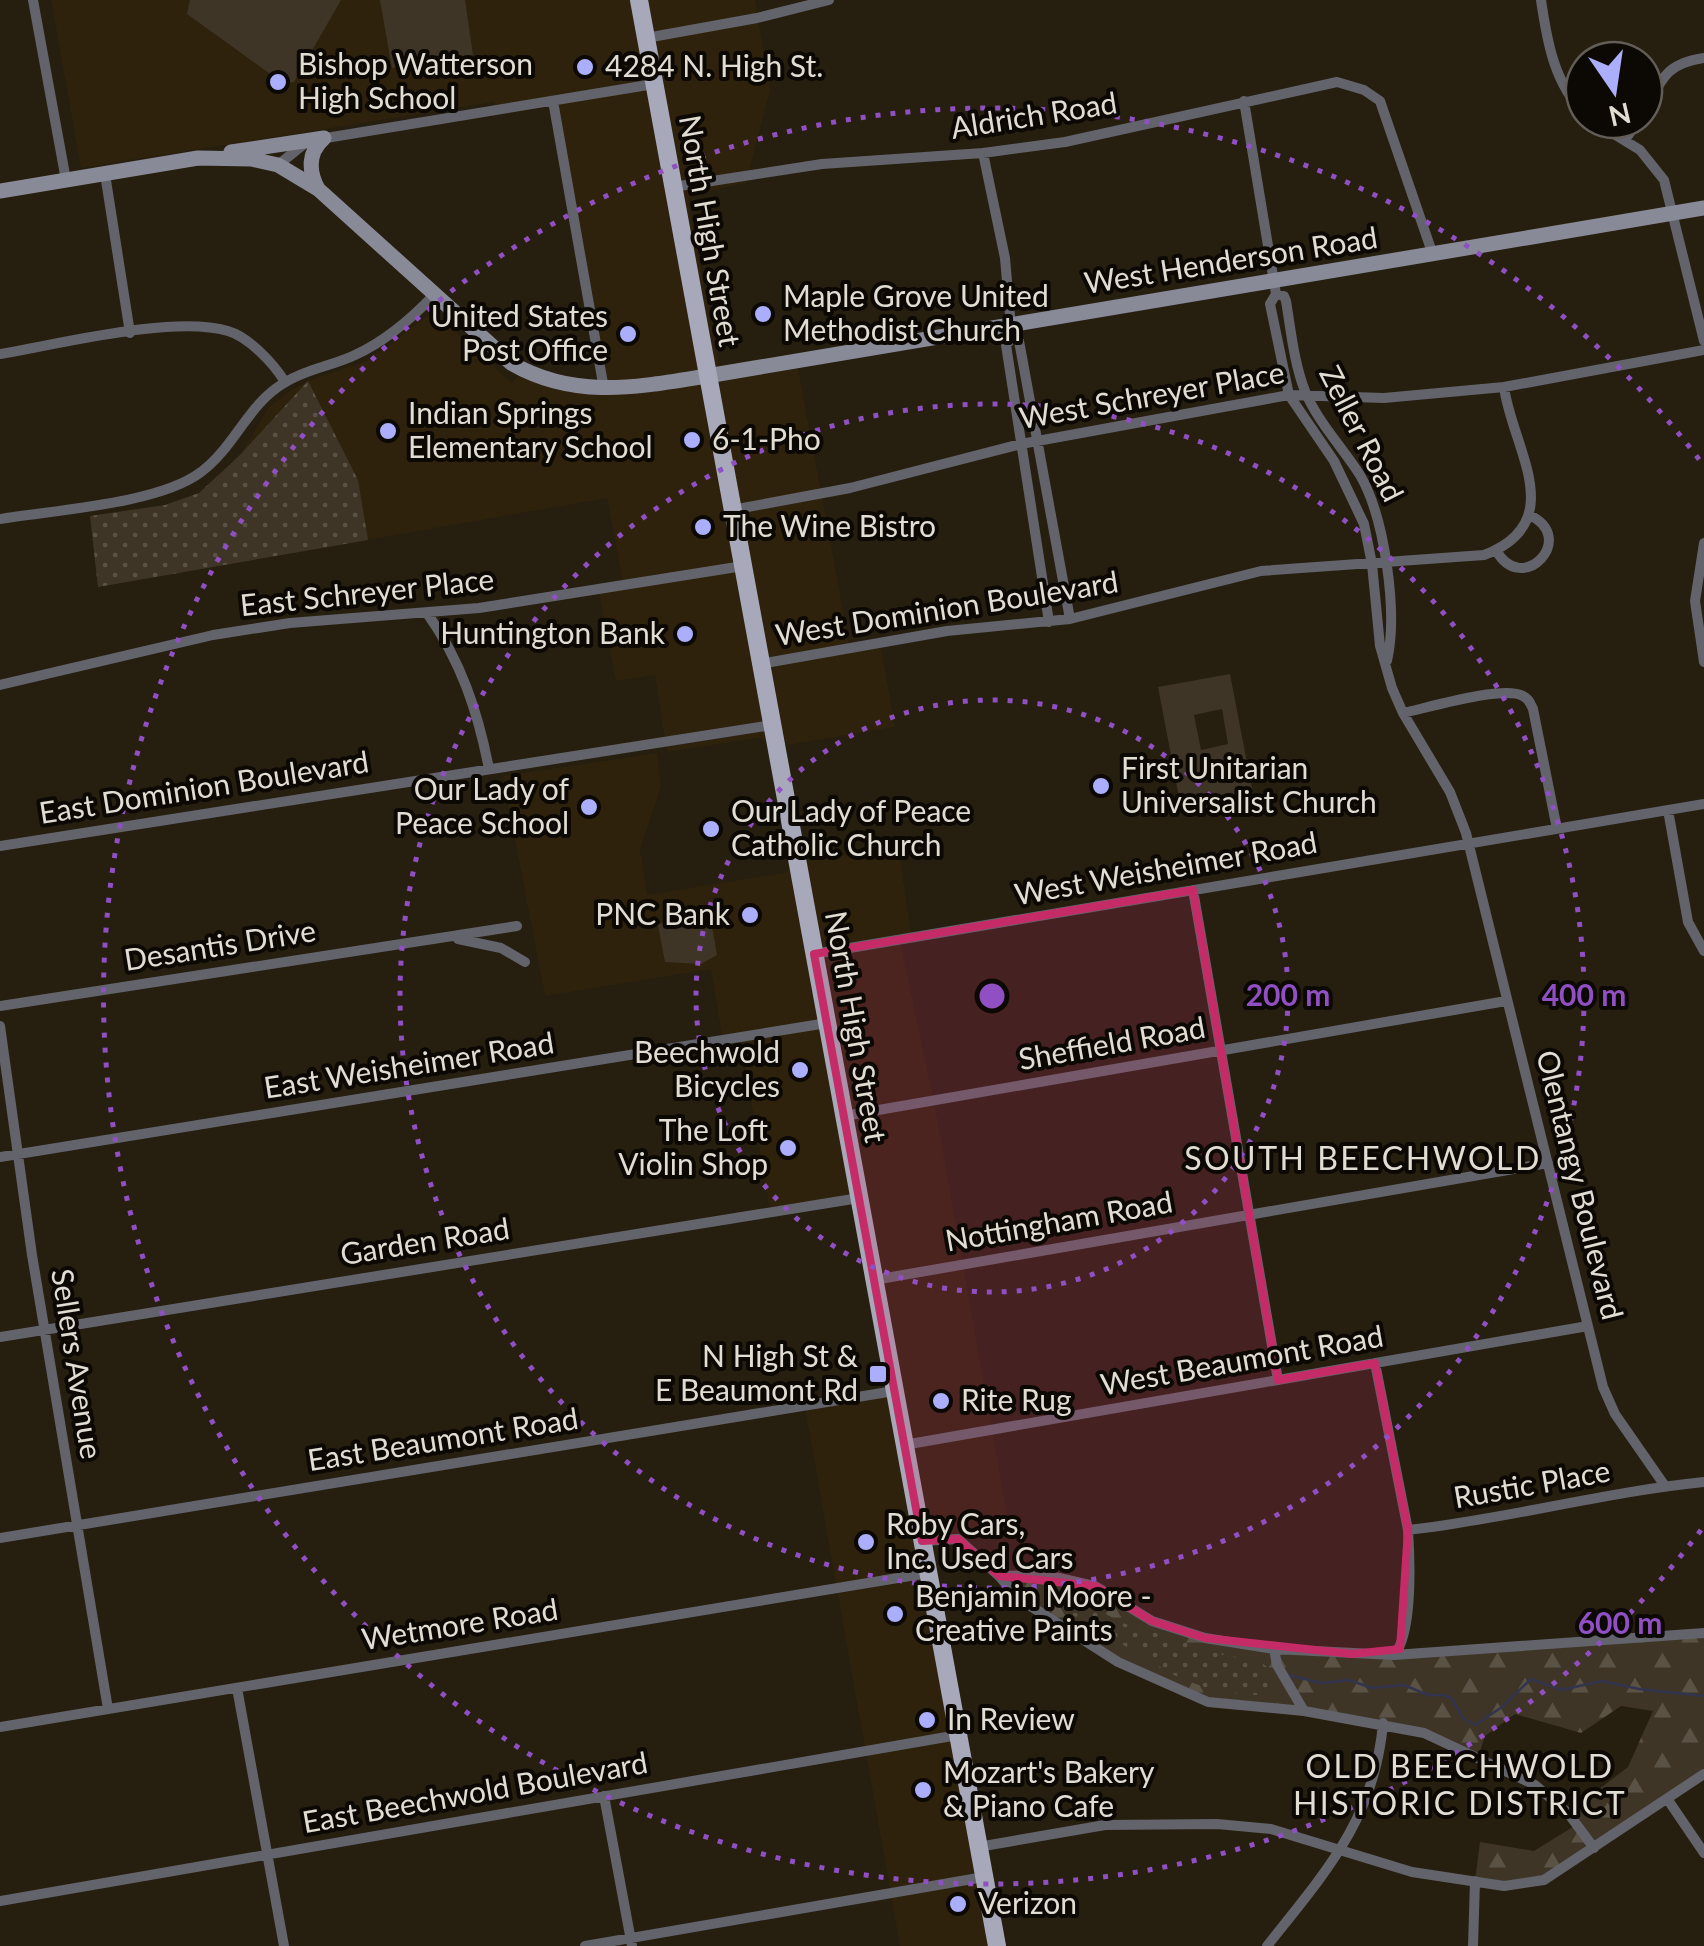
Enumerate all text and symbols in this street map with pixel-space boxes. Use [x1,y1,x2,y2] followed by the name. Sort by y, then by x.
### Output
[1564,40,1664,140] north arrow
[298,45,533,115] place label: Bishop Watterson High School
[605,47,823,83] place label: 4284 N. High St.
[574,56,596,78] marker: 4284 N. High St.
[267,71,289,93] marker: Bishop Watterson High School
[948,83,1119,145] street label: Aldrich Road
[1606,96,1634,134] text: N
[673,112,749,349] street label: North High Street
[1082,218,1380,300] street label: West Henderson Road
[783,277,1049,347] place label: Maple Grove United Methodist Church
[431,297,608,367] place label: United States Post Office
[752,303,774,325] marker: Maple Grove United Methodist Church
[617,323,639,345] marker: United States Post Office
[1016,353,1287,435] street label: West Schreyer Place
[1313,359,1412,507] street label: Zeller Road
[408,394,653,464] place label: Indian Springs Elementary School
[377,420,399,442] marker: Indian Springs Elementary School
[712,420,821,456] place label: 6-1-Pho
[681,429,703,451] marker: 6-1-Pho
[723,507,936,543] place label: The Wine Bistro
[692,516,714,538] marker: The Wine Bistro
[238,560,496,622] street label: East Schreyer Place
[773,562,1120,652] street label: West Dominion Boulevard
[440,614,666,650] place label: Huntington Bank
[674,623,696,645] marker: Huntington Bank
[36,742,371,830] street label: East Dominion Boulevard
[1121,749,1377,819] place label: First Unitarian Universalist Church
[395,770,569,840] place label: Our Lady of Peace School
[1090,775,1112,797] marker: First Unitarian Universalist Church
[731,792,971,862] place label: Our Lady of Peace Catholic Church
[578,796,600,818] marker: Our Lady of Peace School
[700,818,722,840] marker: Our Lady of Peace Catholic Church
[1012,823,1320,911] street label: West Weisheimer Road
[595,895,731,931] place label: PNC Bank
[739,904,761,926] marker: PNC Bank
[819,908,895,1145] street label: North High Street
[121,911,318,977] street label: Desantis Drive
[1246,976,1330,1012] text: 200 m
[1542,976,1626,1012] text: 400 m
[974,978,1010,1014] centre of rings
[1015,1008,1208,1076] street label: Sheffield Road
[261,1023,556,1105] street label: East Weisheimer Road
[634,1033,780,1103] place label: Beechwold Bicycles
[1530,1046,1632,1323] street label: Olentangy Boulevard
[789,1059,811,1081] marker: Beechwold Bicycles
[618,1111,768,1181] place label: The Loft Violin Shop
[777,1137,799,1159] marker: The Loft Violin Shop
[1184,1138,1542,1177] district label: SOUTH BEECHWOLD
[942,1182,1175,1258] street label: Nottingham Road
[338,1209,512,1271] street label: Garden Road
[45,1266,111,1461] street label: Sellers Avenue
[1097,1316,1386,1402] street label: West Beaumont Road
[655,1337,859,1407] place label: N High St & E Beaumont Rd
[867,1363,889,1385] marker: N High St & E Beaumont Rd
[961,1381,1072,1417] place label: Rite Rug
[930,1390,952,1412] marker: Rite Rug
[305,1399,580,1477] street label: East Beaumont Road
[1451,1452,1613,1514] street label: Rustic Place
[886,1505,1073,1575] place label: Roby Cars, Inc. Used Cars
[855,1531,877,1553] marker: Roby Cars, Inc. Used Cars
[915,1577,1152,1647] place label: Benjamin Moore - Creative Paints
[359,1590,560,1656] street label: Wetmore Road
[884,1603,906,1625] marker: Benjamin Moore - Creative Paints
[1578,1604,1662,1640] text: 600 m
[947,1700,1075,1736] place label: In Review
[916,1709,938,1731] marker: In Review
[299,1743,650,1839] street label: East Beechwold Boulevard
[1293,1746,1627,1822] district label: OLD BEECHWOLD HISTORIC DISTRICT
[943,1753,1155,1823] place label: Mozart's Bakery & Piano Cafe
[912,1779,934,1801] marker: Mozart's Bakery & Piano Cafe
[978,1884,1077,1920] place label: Verizon
[947,1893,969,1915] marker: Verizon

